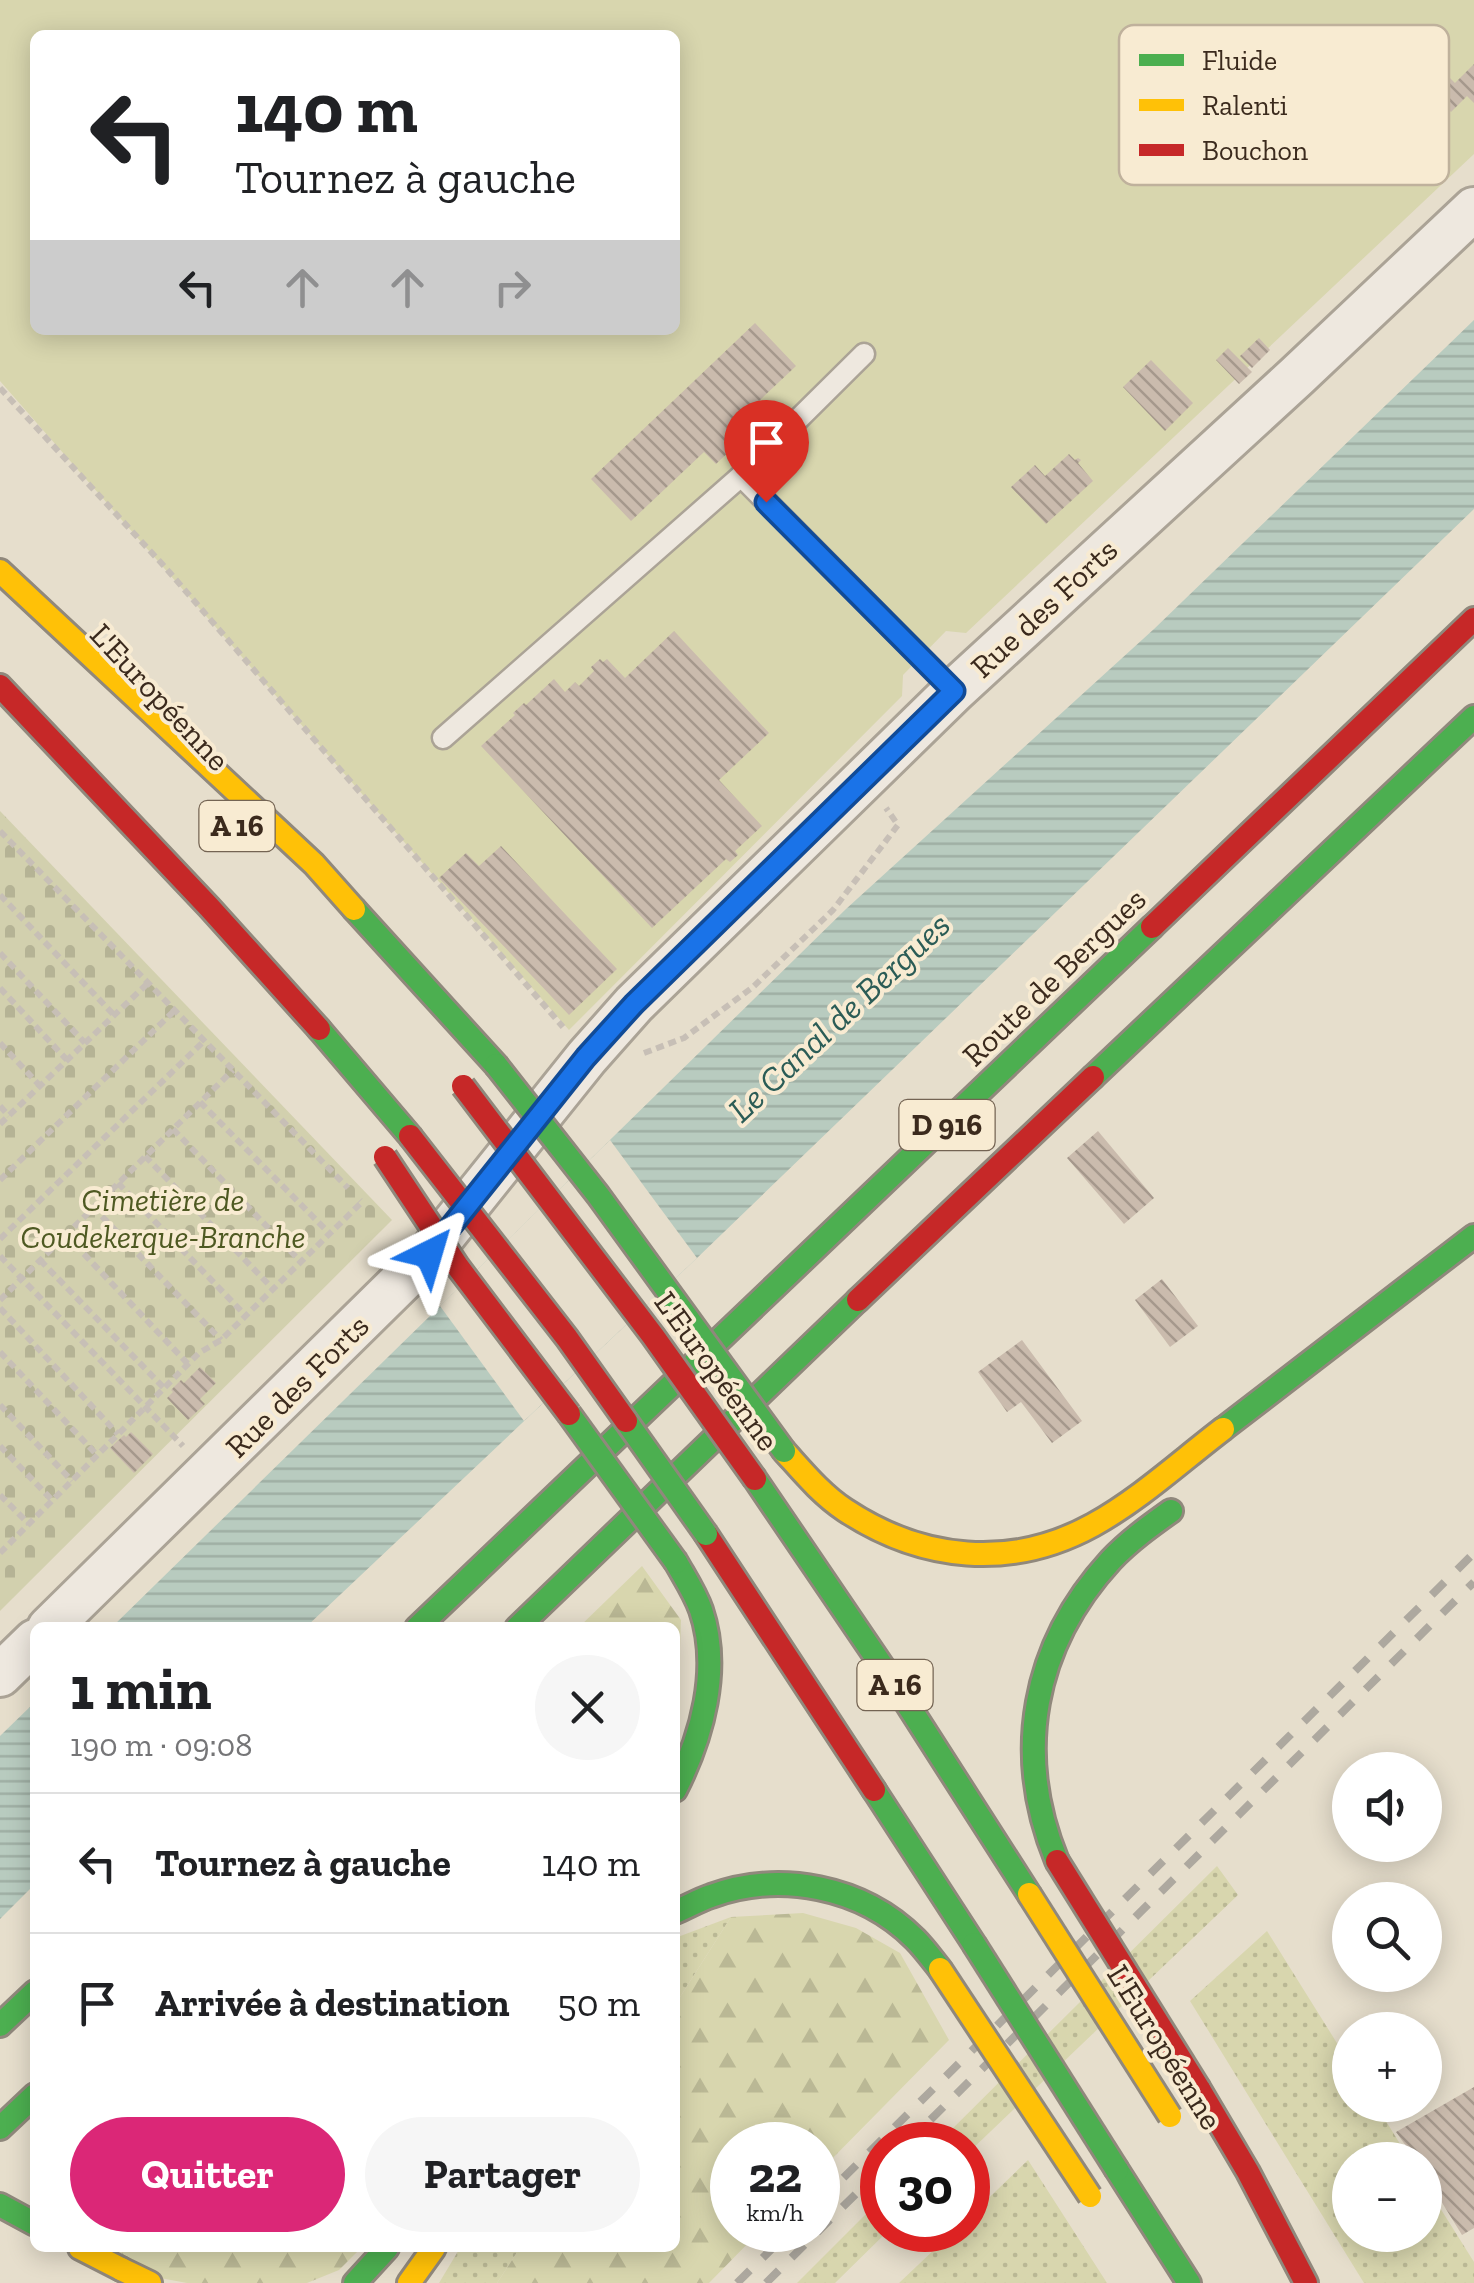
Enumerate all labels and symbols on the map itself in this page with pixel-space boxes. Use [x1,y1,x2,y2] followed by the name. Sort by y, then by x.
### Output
[1119,25,1449,185] legend
[1202,44,1277,77] text: Fluide
[1202,89,1288,122] text: Ralenti
[1202,134,1308,167] text: Bouchon
[724,400,809,503] pin
[963,530,1125,686] street label: Rue des Forts
[82,616,238,778] street label: L'Européenne
[200,801,274,851] road number: A 16
[954,880,1154,1074] street label: Route de Bergues
[719,903,959,1131] water label: Le Canal de Bergues
[900,1100,994,1150] road number: D 916
[21,1181,305,1256] park label: Cimetière de Coudekerque-Branche
[377,1202,481,1306] position arrow
[647,1284,787,1458] street label: L'Européenne
[218,1307,376,1465] street label: Rue des Forts
[858,1660,932,1710] road number: A 16
[1099,1958,1231,2136] street label: L'Européenne
[860,2122,990,2252] speed limit sign: 30

